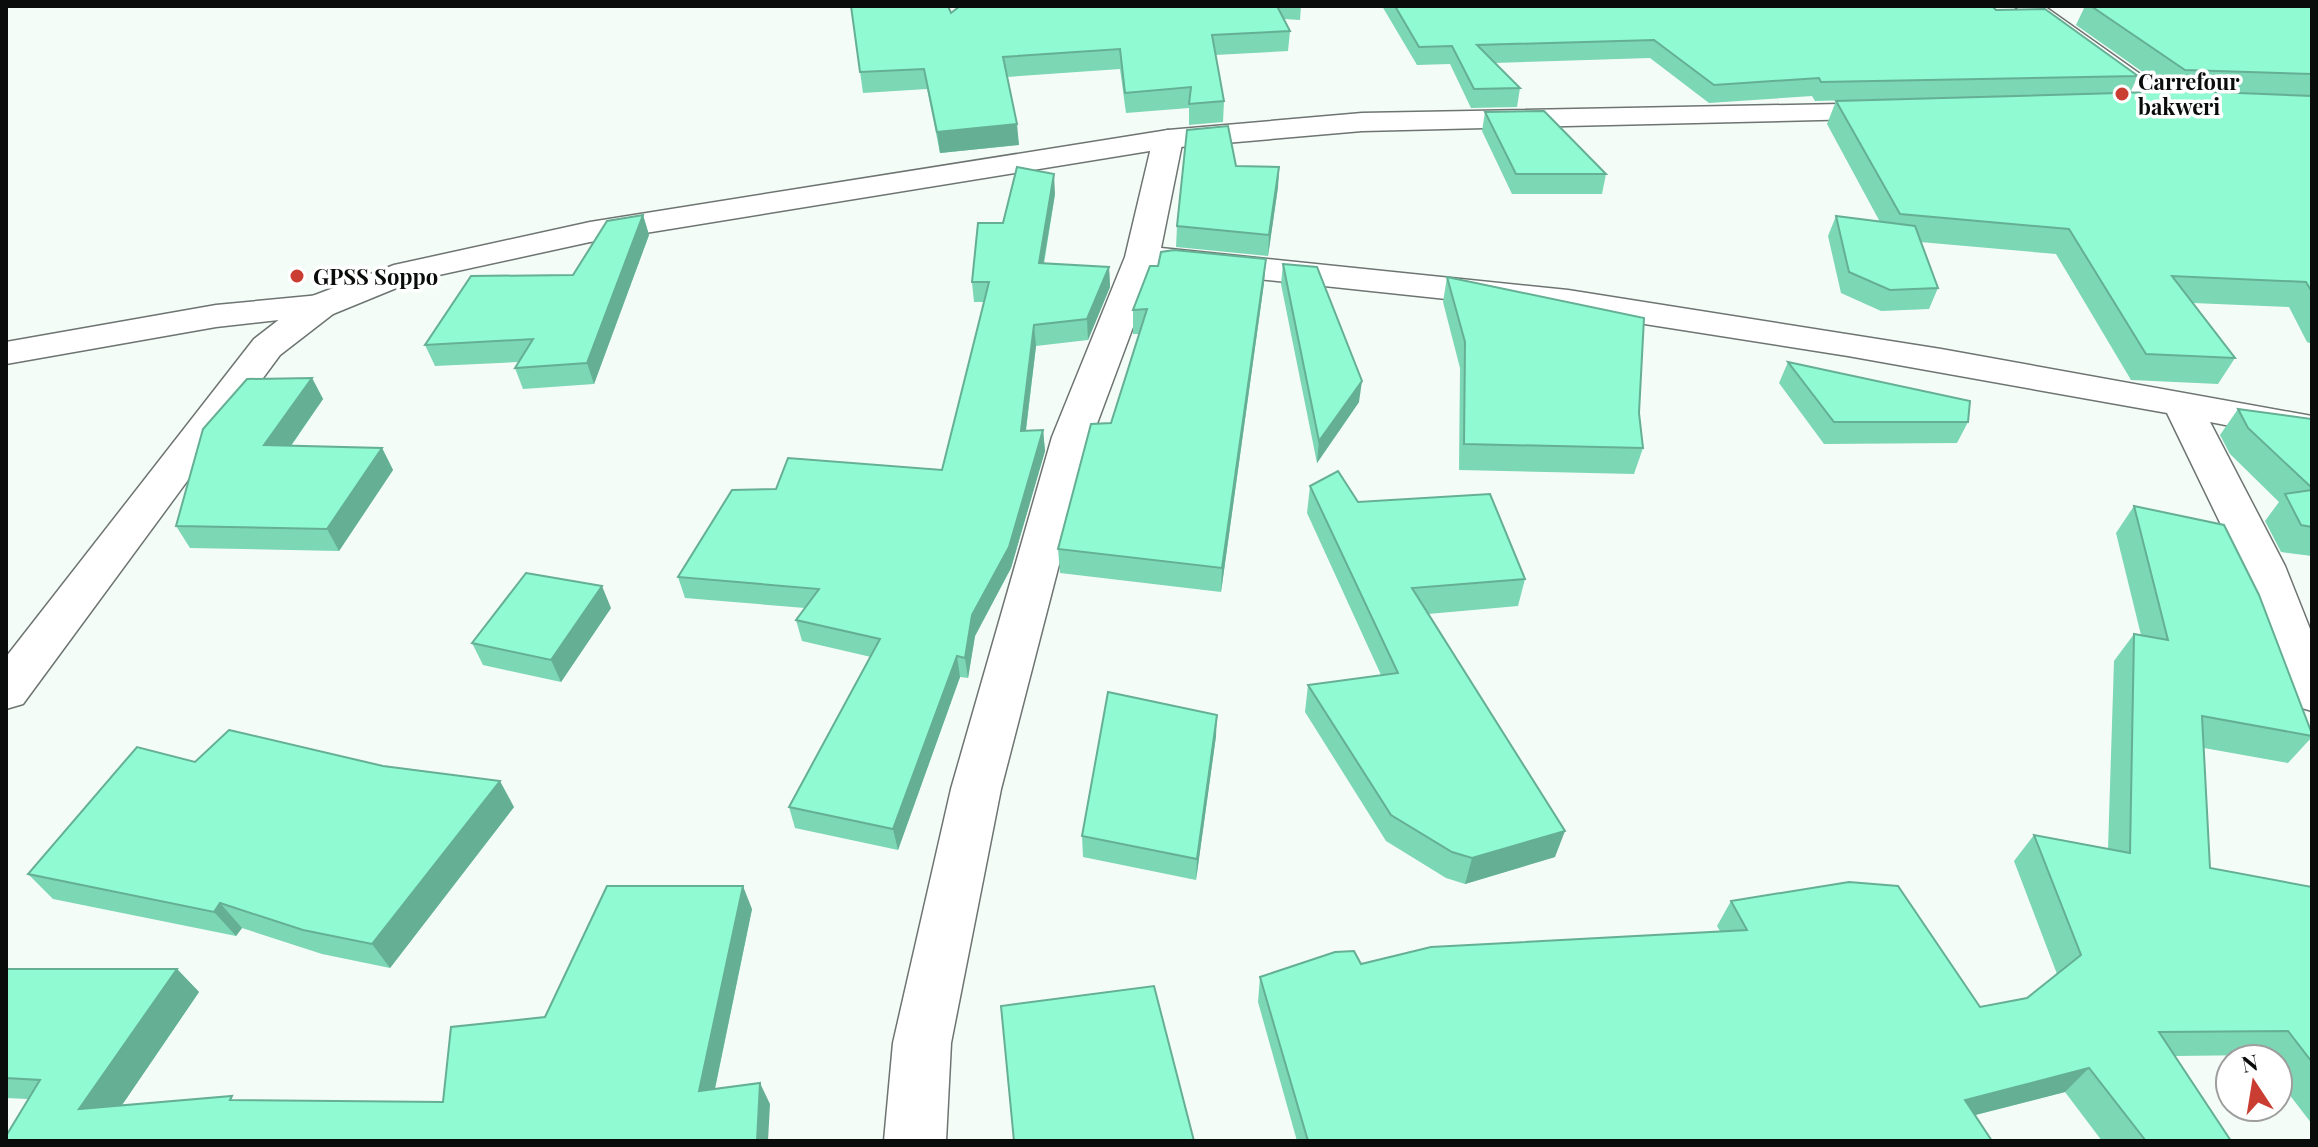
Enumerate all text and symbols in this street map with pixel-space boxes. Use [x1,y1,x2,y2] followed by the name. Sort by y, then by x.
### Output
[2138,66,2240,121] place label: Carrefour bakweri
[2113,85,2131,103] marker: Carrefour bakweri
[313,261,438,291] place label: GPSS Soppo
[288,267,306,285] marker: GPSS Soppo
[2214,1043,2294,1123] north arrow
[2239,1046,2261,1079] text: N

